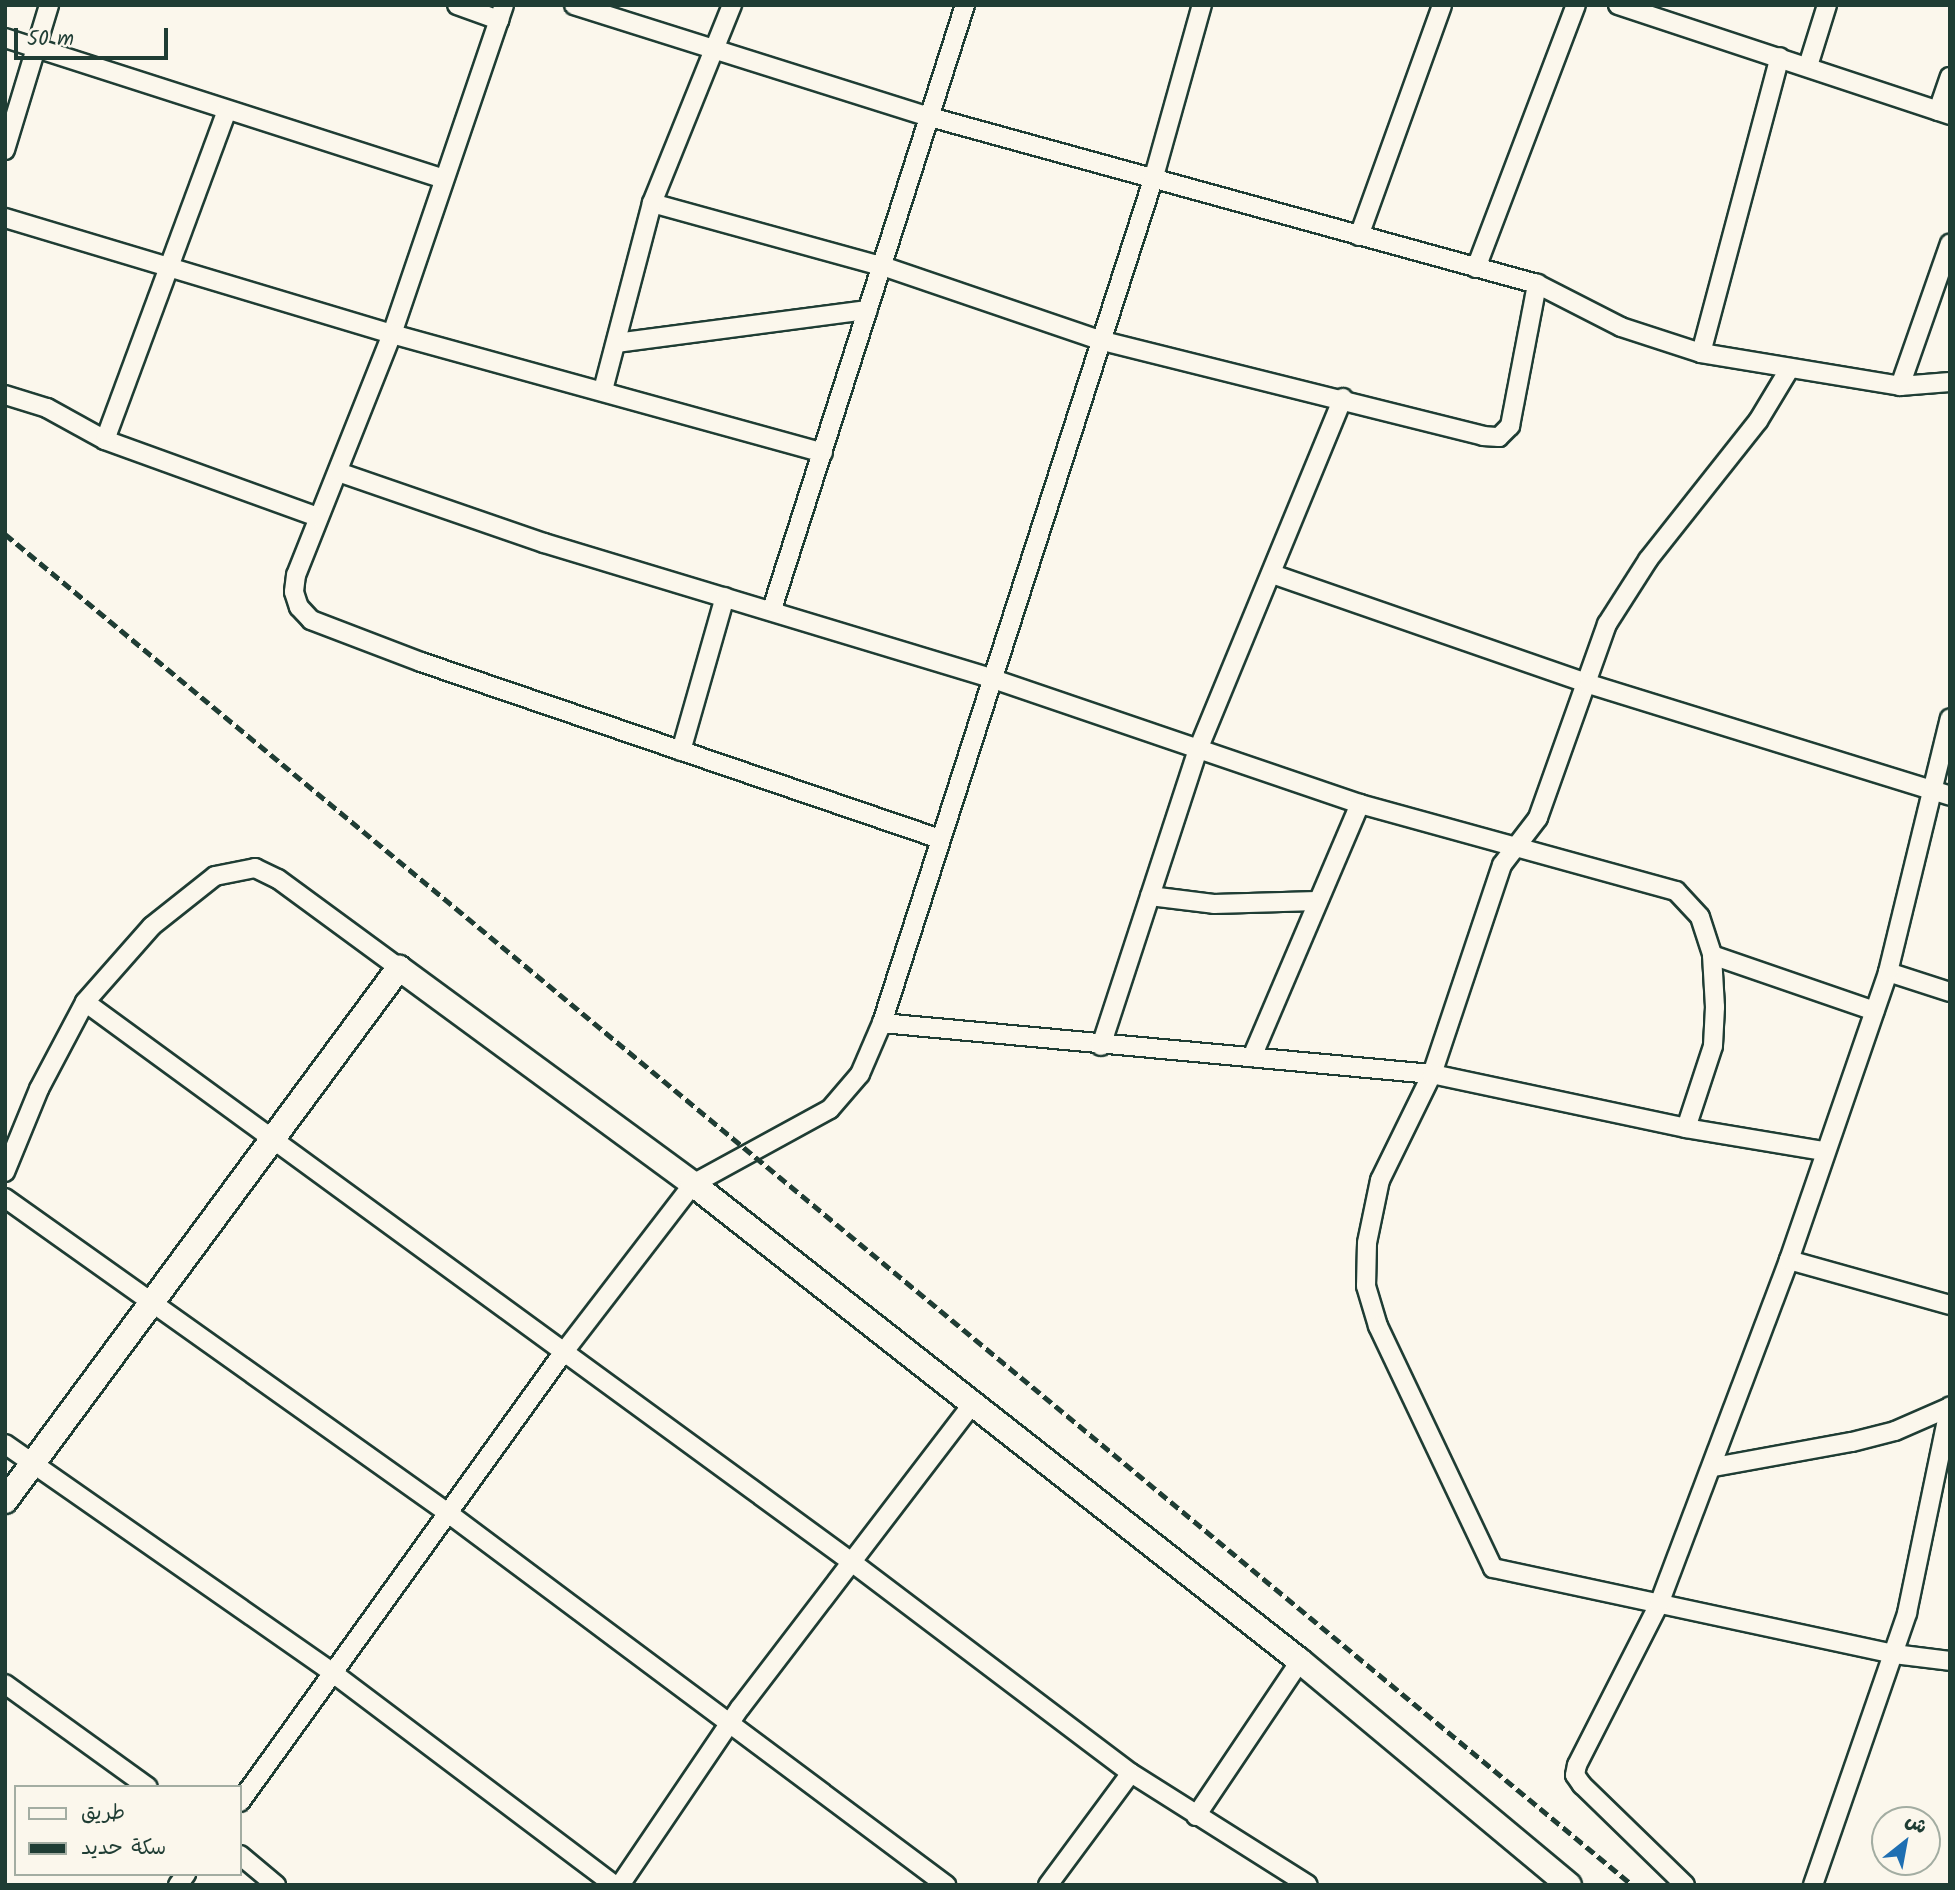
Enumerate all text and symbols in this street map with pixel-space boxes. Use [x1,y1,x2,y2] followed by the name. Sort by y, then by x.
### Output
[18,14,172,58] scale bar
[27,23,74,56] text: 50 m
[14,1785,242,1876] legend
[81,1797,125,1830] text: طريق
[1871,1806,1941,1876] north arrow
[1899,1806,1932,1843] text: ش
[81,1832,166,1865] text: سكة حديد

